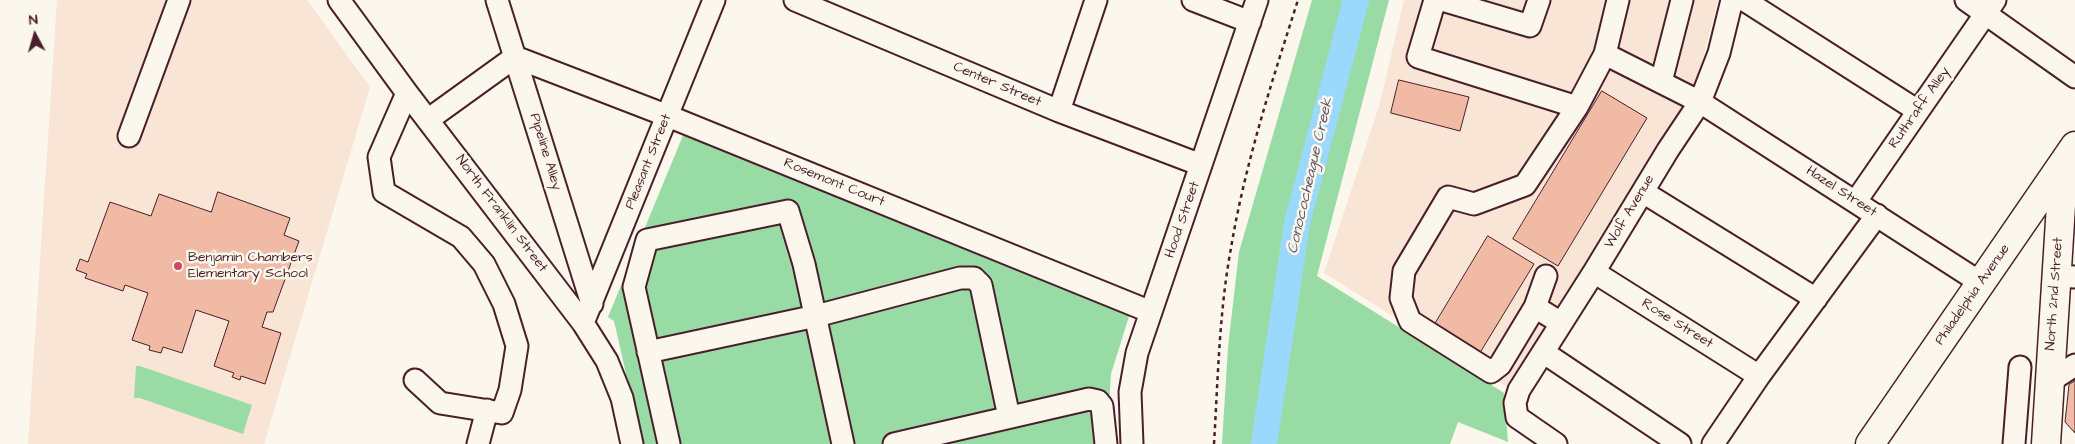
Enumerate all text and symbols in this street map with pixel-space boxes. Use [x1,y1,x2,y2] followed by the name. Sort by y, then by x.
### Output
[10,10,60,60] north arrow
[28,10,39,30] text: N
[950,59,1044,111] street label: Center Street
[1886,64,1954,152] street label: Ruthraff Alley
[1284,96,1338,256] water label: Conococheague Creek
[525,112,565,192] street label: Pipeline Alley
[622,112,676,212] street label: Pleasant Street
[451,152,551,276] street label: North Franklin Street
[781,155,887,211] street label: Rosemont Court
[1802,163,1880,221] street label: Hazel Street
[1602,172,1658,252] street label: Wolf Avenue
[1162,179,1204,261] street label: Hood Street
[2043,237,2067,351] street label: North 2nd Street
[1932,241,2014,349] street label: Philadelphia Avenue
[188,250,313,282] place label: Benjamin Chambers Elementary School
[172,260,184,272] marker: Benjamin Chambers Elementary School
[1638,295,1716,353] street label: Rose Street

